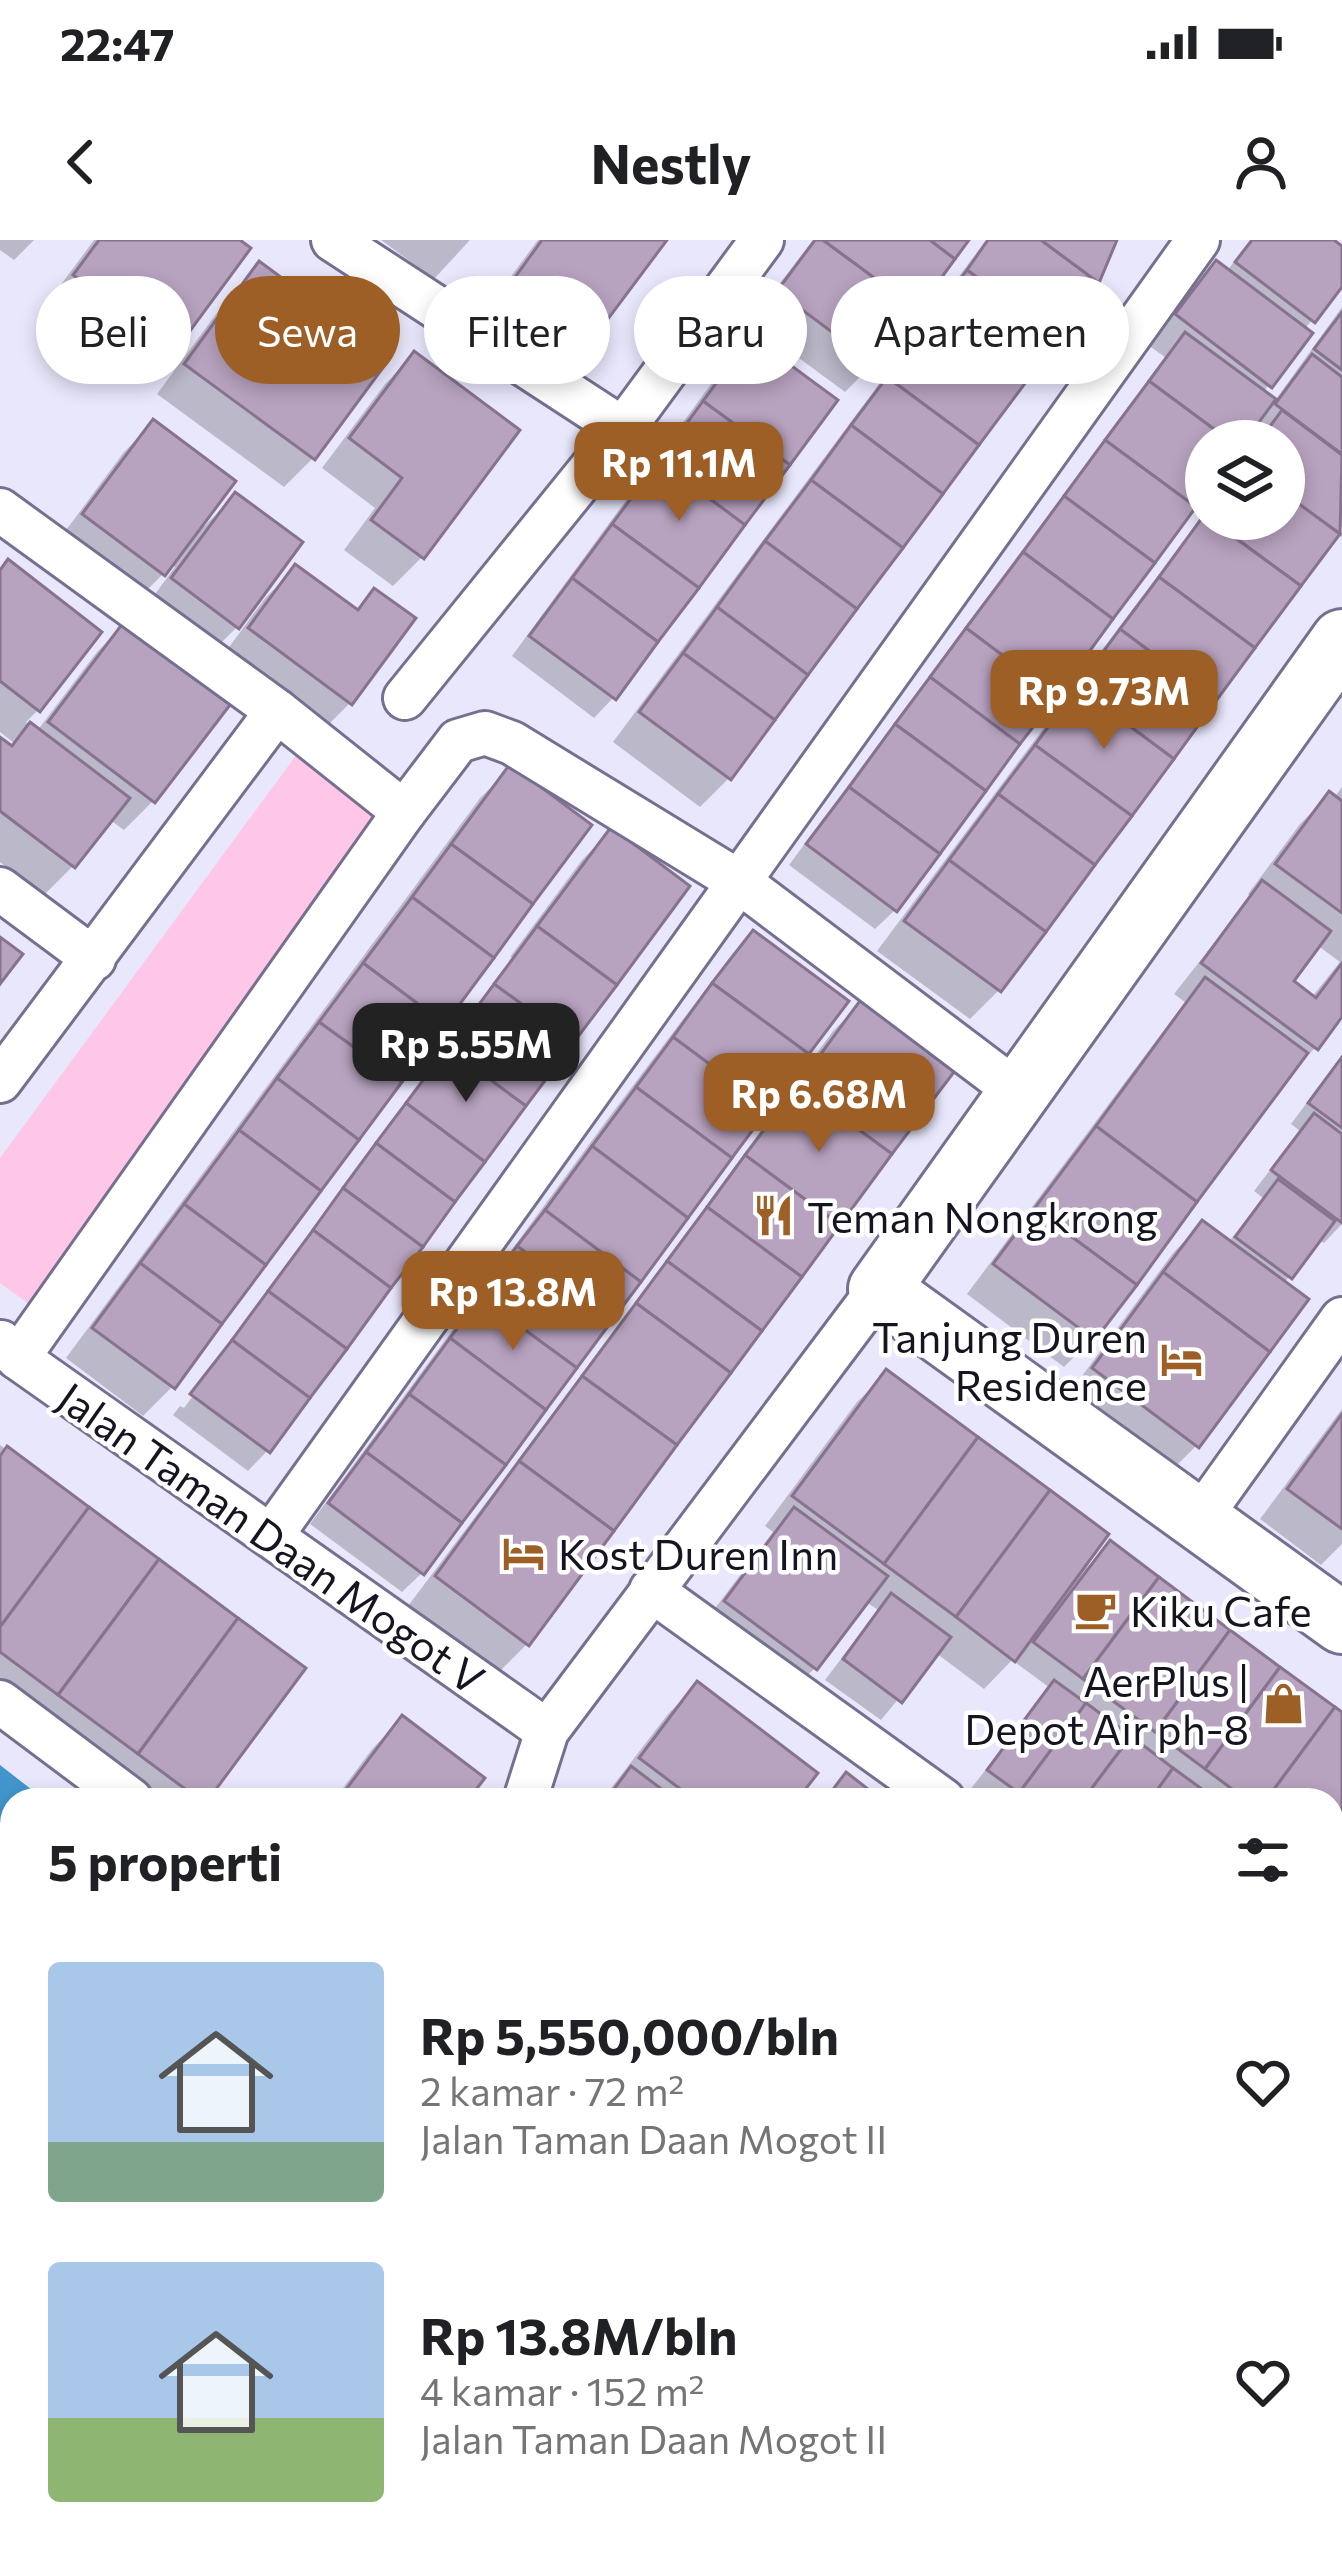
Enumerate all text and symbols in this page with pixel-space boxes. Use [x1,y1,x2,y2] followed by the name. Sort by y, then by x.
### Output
[60,15,175,70] text: 22:47
[48,129,114,195] icon: back
[591,129,751,195] text: Nestly
[1228,129,1294,195] icon: person
[36,276,191,384] chip: Beli
[215,276,400,384] chip: Sewa
[424,276,610,384] chip: Filter
[634,276,807,384] chip: Baru
[831,276,1129,384] chip: Apartemen
[1185,420,1305,540] map controls
[1185,420,1305,540] button: layers
[555,422,803,524] pin: Rp 11.1M
[601,437,757,485] text: Rp 11.1M
[980,650,1228,752] pin: Rp 9.73M
[1018,665,1190,713] text: Rp 9.73M
[342,1003,590,1105] pin: Rp 5.55M
[379,1018,553,1066] text: Rp 5.55M
[695,1053,943,1155] pin: Rp 6.68M
[731,1068,907,1116] text: Rp 6.68M
[807,1190,1158,1242] place label: Teman Nongkrong
[750,1193,796,1239] restaurant icon: Teman Nongkrong
[389,1251,637,1353] pin: Rp 13.8M
[429,1266,597,1314] text: Rp 13.8M
[872,1310,1147,1410] place label: Tanjung Duren Residence
[1158,1337,1204,1383] hotel icon: Tanjung Duren Residence
[49,1370,495,1704] street label: Jalan Taman Daan Mogot V
[558,1527,838,1579] place label: Kost Duren Inn
[501,1530,547,1576] hotel icon: Kost Duren Inn
[1130,1584,1312,1636] place label: Kiku Cafe
[1073,1587,1119,1633] cafe icon: Kiku Cafe
[964,1654,1249,1754] place label: AerPlus | Depot Air ph-8
[1260,1681,1306,1727] shop icon: AerPlus | Depot Air ph-8
[1230,1827,1296,1893] icon: filters
[48,1829,282,1892] text: 5 properti
[420,2003,839,2066] text: Rp 5,550,000/bln
[144,2010,288,2154] icon: home
[1230,2049,1296,2115] icon: heart
[420,2066,684,2114] text: 2 kamar · 72 m²
[420,2114,887,2162] text: Jalan Taman Daan Mogot II
[420,2303,738,2366] text: Rp 13.8M/bln
[144,2310,288,2454] icon: home
[1230,2349,1296,2415] icon: heart
[420,2366,704,2414] text: 4 kamar · 152 m²
[420,2414,887,2462] text: Jalan Taman Daan Mogot II

